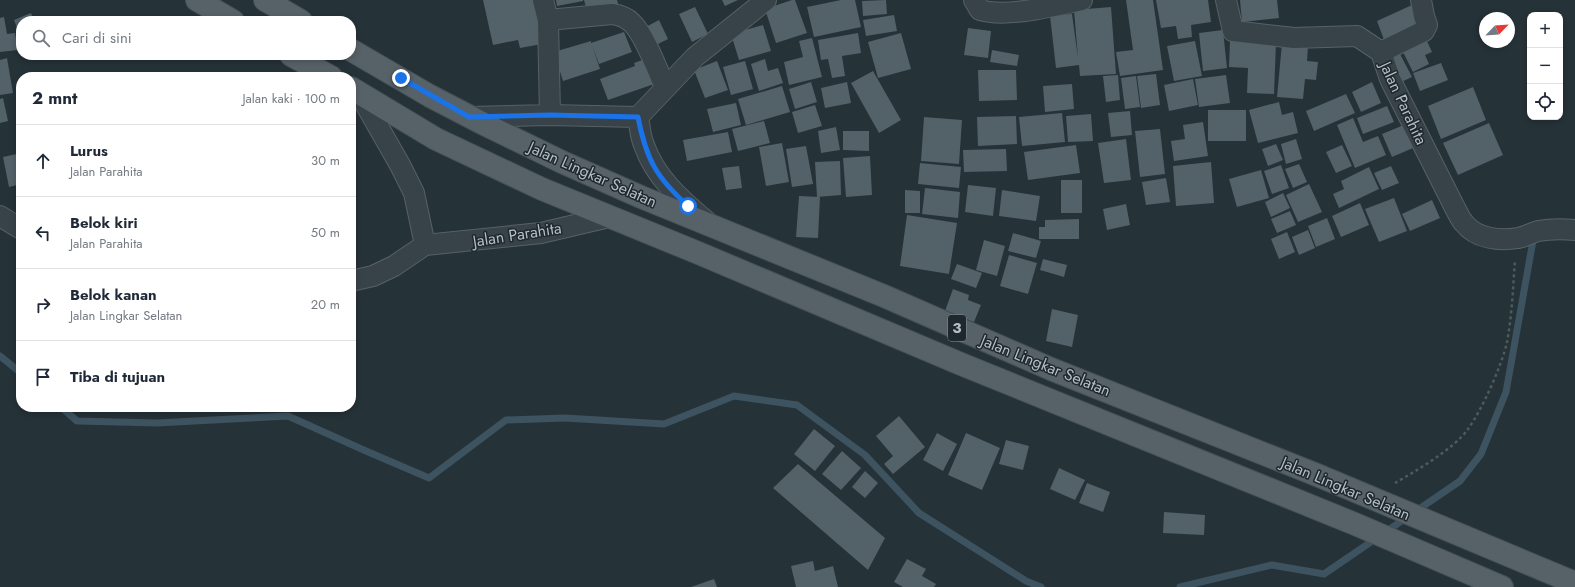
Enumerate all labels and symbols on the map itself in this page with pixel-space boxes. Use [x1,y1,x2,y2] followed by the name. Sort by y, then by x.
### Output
[1479,12,1515,48] north arrow
[1373,56,1433,149] street label: Jalan Parahita
[392,69,410,87] route end
[523,135,661,213] street label: Jalan Lingkar Selatan
[679,197,697,215] route start
[469,216,563,253] street label: Jalan Parahita
[948,315,966,341] road number: 3
[976,328,1114,402] street label: Jalan Lingkar Selatan
[1276,450,1414,526] street label: Jalan Lingkar Selatan

